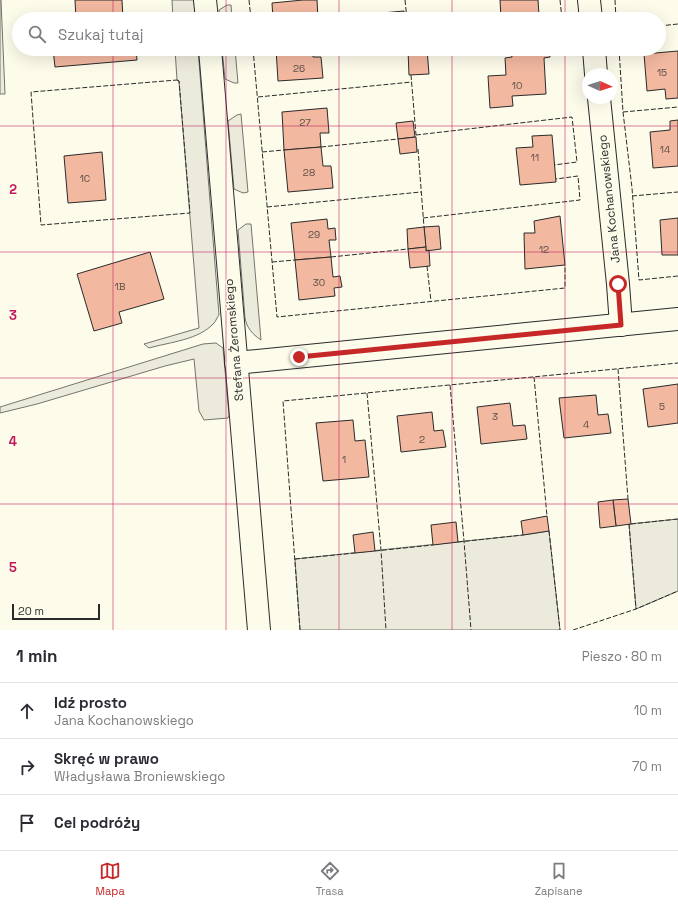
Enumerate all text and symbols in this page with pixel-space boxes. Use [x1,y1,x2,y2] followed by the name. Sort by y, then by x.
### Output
[12,12,666,56] search box
[26,23,48,45] icon: search
[58,25,144,44] text: Szukaj tutaj
[293,62,305,75] house number: 26
[657,66,667,79] house number: 15
[582,68,618,104] north arrow
[512,79,522,92] house number: 10
[299,116,311,129] house number: 27
[594,134,624,264] street label: Jana Kochanowskiego
[660,143,670,156] house number: 14
[531,151,539,164] house number: 11
[303,166,315,179] house number: 28
[80,172,90,185] house number: 1C
[9,181,17,198] text: 2
[308,228,320,241] house number: 29
[539,243,549,256] house number: 12
[609,275,627,293] route start
[313,276,325,289] house number: 30
[221,278,247,402] street label: Stefana Żeromskiego
[115,280,126,293] house number: 1B
[9,307,17,324] text: 3
[290,348,308,366] route end
[659,400,665,413] house number: 5
[492,410,498,423] house number: 3
[583,418,589,431] house number: 4
[9,433,17,450] text: 4
[419,433,425,446] house number: 2
[342,453,346,466] house number: 1
[9,559,17,576] text: 5
[12,602,100,621] scale bar
[18,604,44,618] text: 20 m
[16,645,58,667] text: 1 min
[582,648,662,665] text: Pieszo · 80 m
[54,693,127,712] text: Idź prosto
[16,700,38,722] icon: ahead
[634,702,662,719] text: 10 m
[54,712,194,729] text: Jana Kochanowskiego
[54,749,159,768] text: Skręć w prawo
[16,756,38,778] icon: right
[632,758,662,775] text: 70 m
[54,768,225,785] text: Władysława Broniewskiego
[16,812,38,834] icon: arrive
[54,813,140,832] text: Cel podróży
[95,860,125,898] tab: Mapa
[316,860,344,898] tab: Trasa
[535,860,582,898] tab: Zapisane

